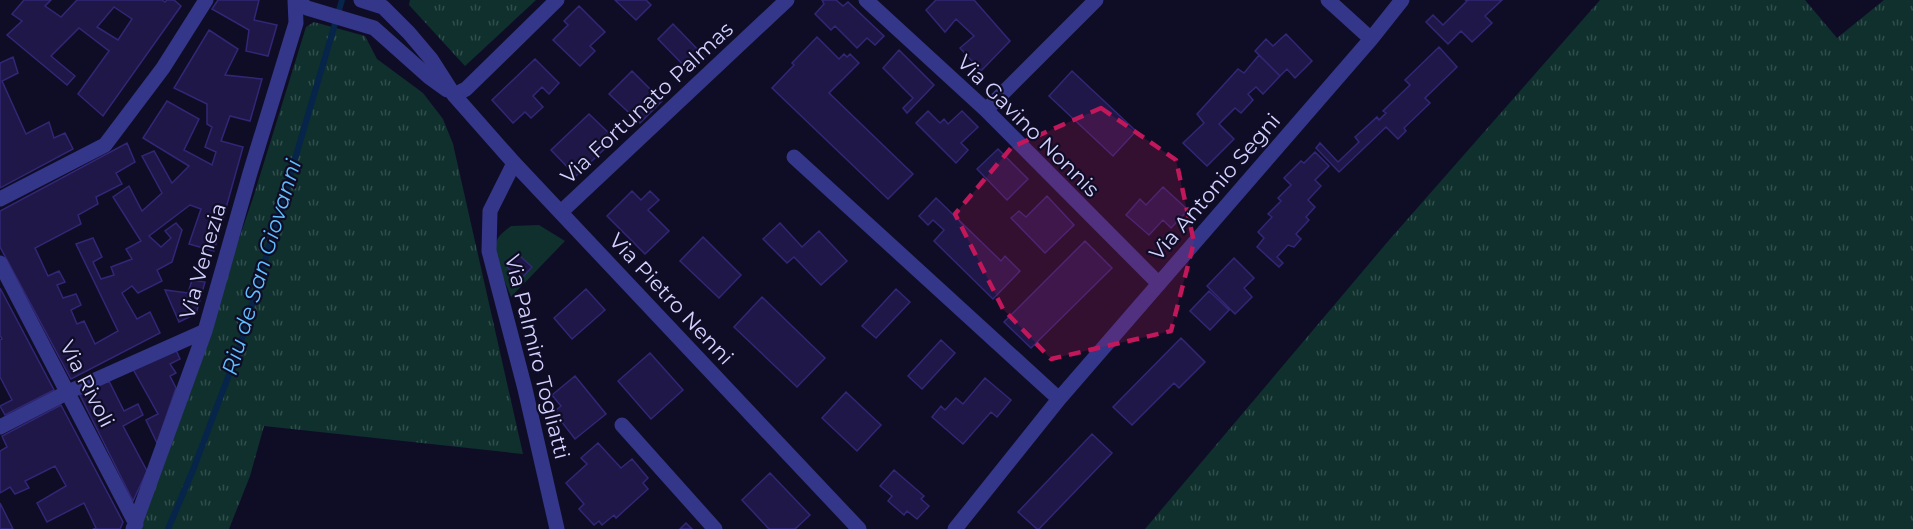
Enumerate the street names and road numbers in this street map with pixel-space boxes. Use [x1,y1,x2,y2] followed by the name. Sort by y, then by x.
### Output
[555,16,738,189] street label: Via Fortunato Palmas
[952,49,1105,202] street label: Via Gavino Nonnis
[1144,108,1285,265] street label: Via Antonio Segni
[174,200,231,322] street label: Via Venezia
[604,228,739,369] street label: Via Pietro Nenni
[500,252,575,462] street label: Via Palmiro Togliatti
[55,336,120,431] street label: Via Rivoli

